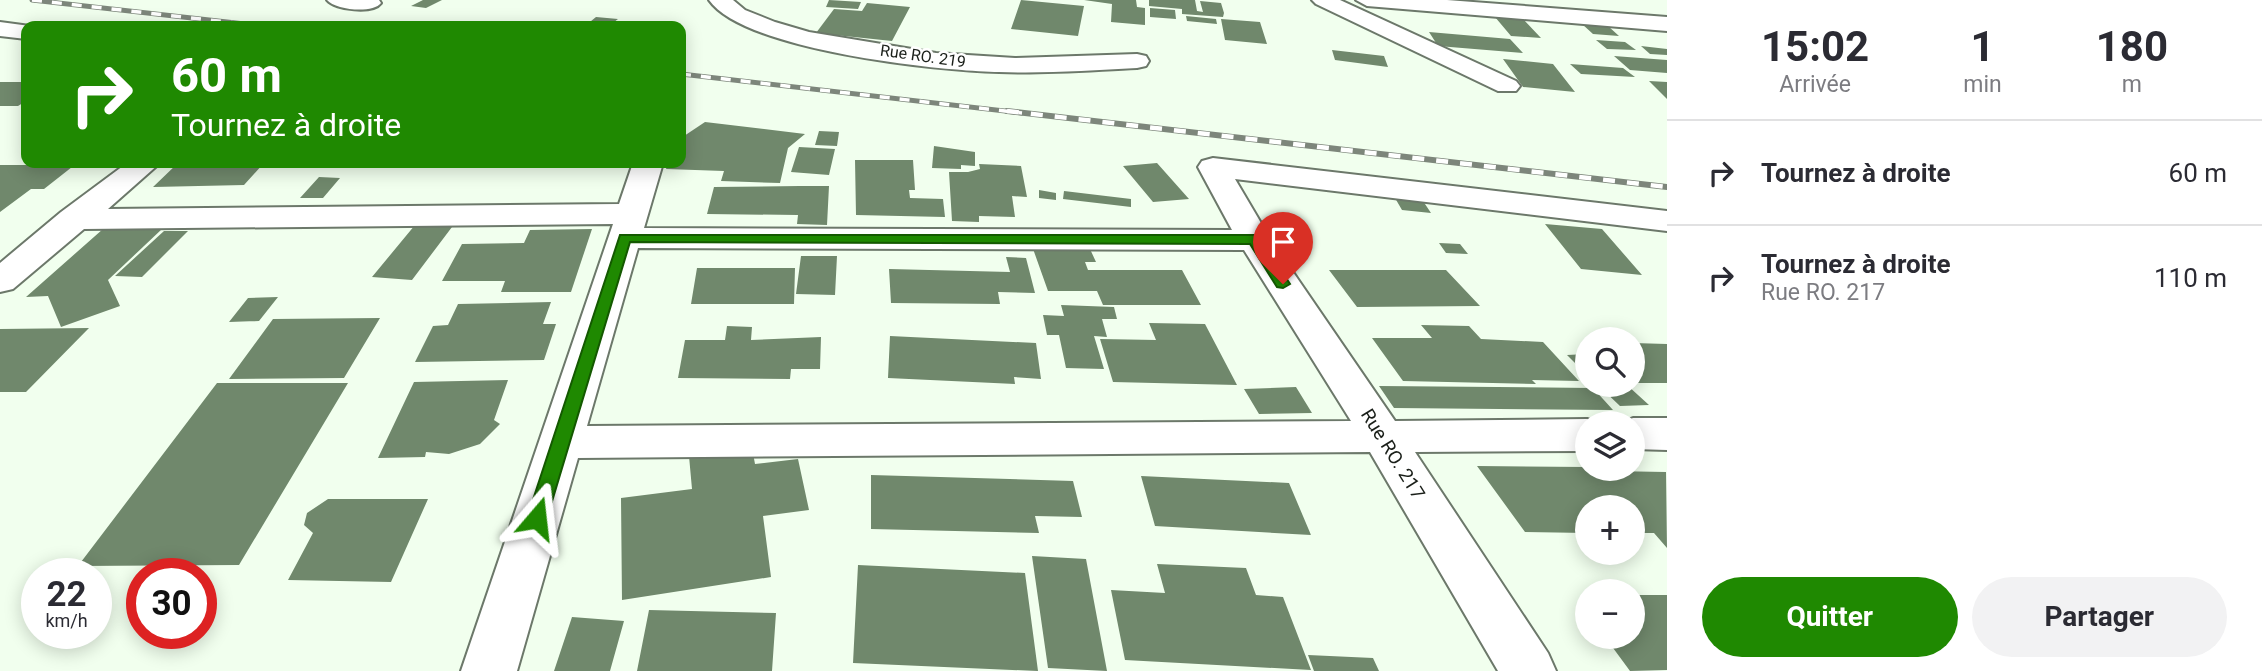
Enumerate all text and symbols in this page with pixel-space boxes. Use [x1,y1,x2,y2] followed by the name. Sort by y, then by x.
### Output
[1761,22,1869,71] text: 15:02
[1970,22,1995,71] text: 1
[2096,22,2168,71] text: 180
[879,41,967,71] street label: Rue RO. 219
[171,47,282,104] text: 60 m
[56,49,147,140] icon: right
[1779,71,1851,98] text: Arrivée
[1963,71,2002,98] text: min
[2122,71,2142,98] text: m
[171,106,401,144] text: Tournez à droite
[1702,154,1740,192] icon: right
[1761,158,1951,188] text: Tournez à droite
[2169,158,2227,188] text: 60 m
[1253,212,1313,284] pin
[1264,223,1302,261] icon: arrive
[1761,249,1951,279] text: Tournez à droite
[1702,259,1740,297] icon: right
[2154,263,2227,293] text: 110 m
[1761,279,1885,306] text: Rue RO. 217
[1575,327,1645,649] map controls
[1575,327,1645,397] button: search
[1356,404,1430,504] street label: Rue RO. 217
[1575,411,1645,481] button: layers
[500,481,574,555] position arrow
[1575,495,1645,565] button: +
[126,558,217,649] speed limit sign: 30
[46,574,87,615] text: 22
[1702,577,1958,657] button: Quitter
[1972,577,2227,657] button: Partager
[1575,579,1645,649] button: −
[45,610,88,631] text: km/h

